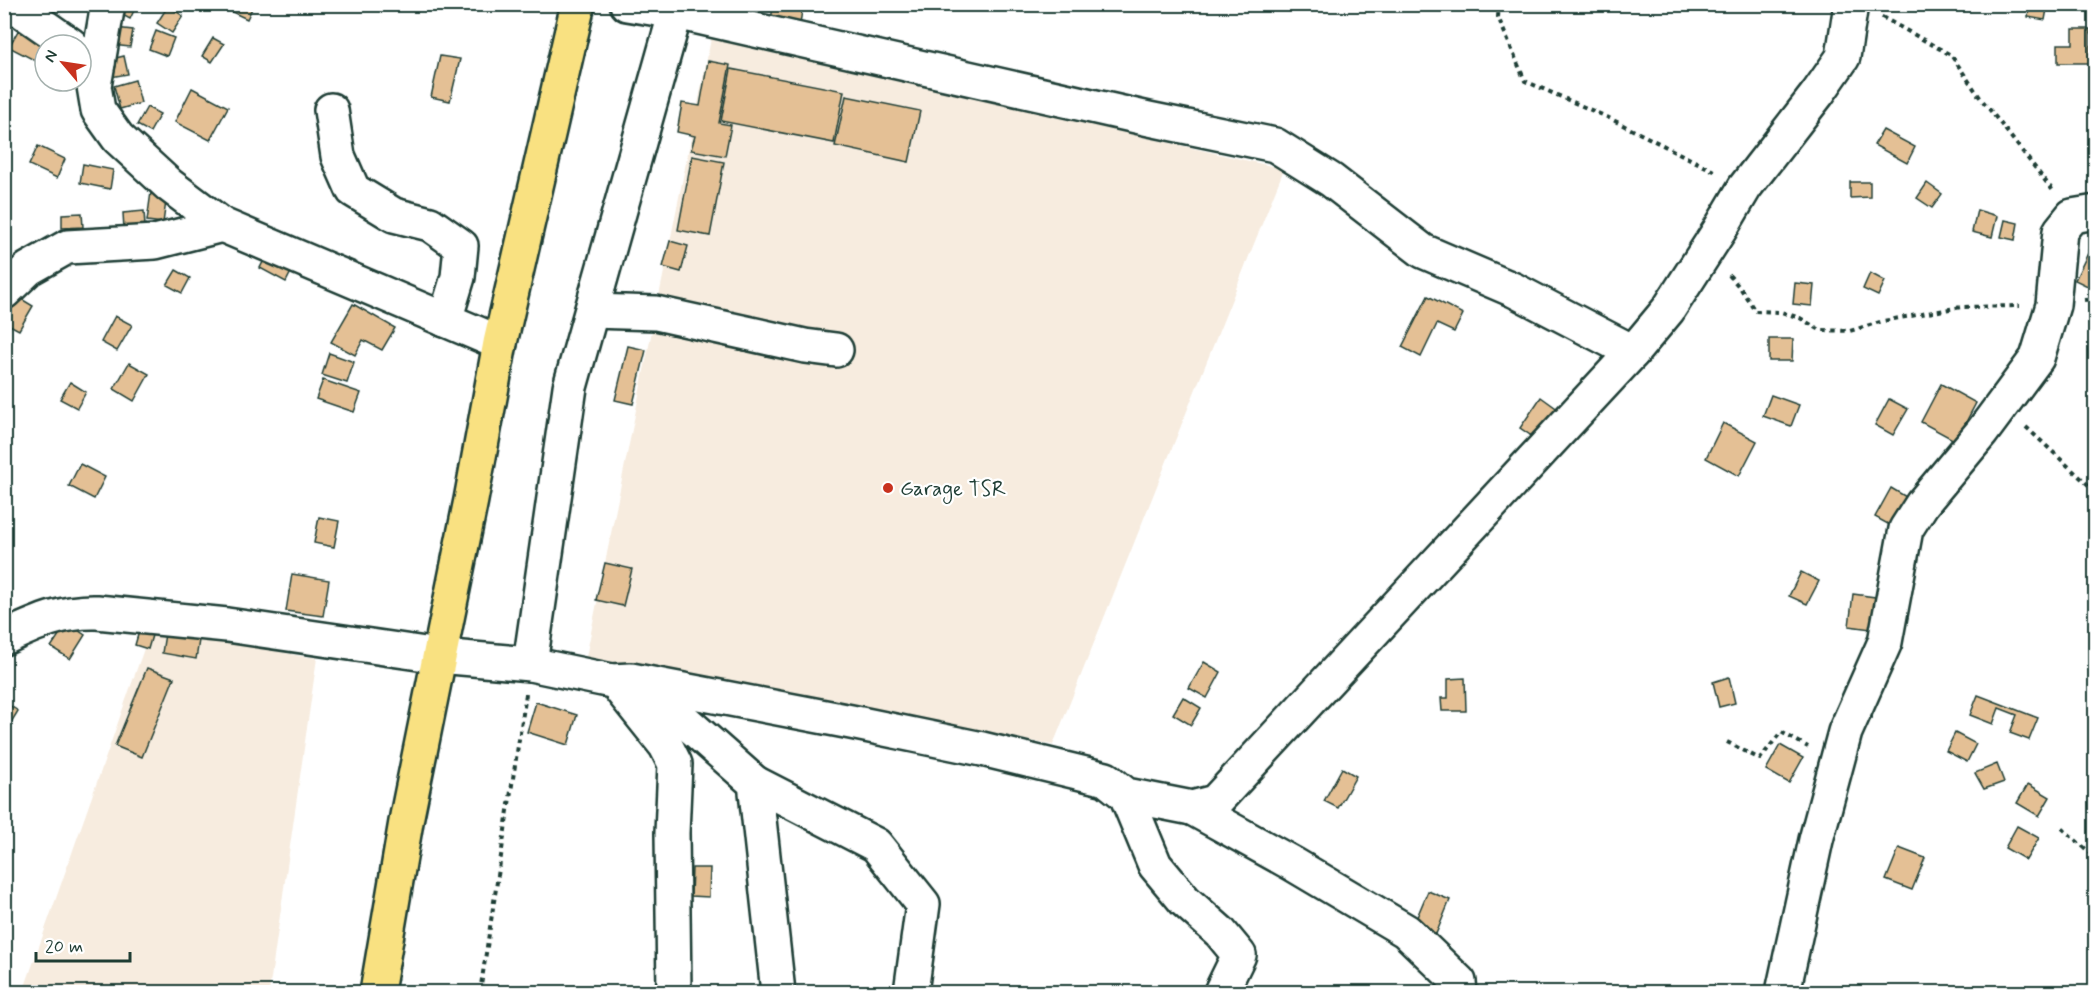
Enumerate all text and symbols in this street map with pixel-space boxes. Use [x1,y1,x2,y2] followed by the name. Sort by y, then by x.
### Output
[33,33,93,93] north arrow
[39,47,63,66] text: N
[900,475,1006,504] place label: Garage TSR
[881,481,895,495] marker: Garage TSR
[36,925,130,963] scale bar
[45,935,83,959] text: 20 m

